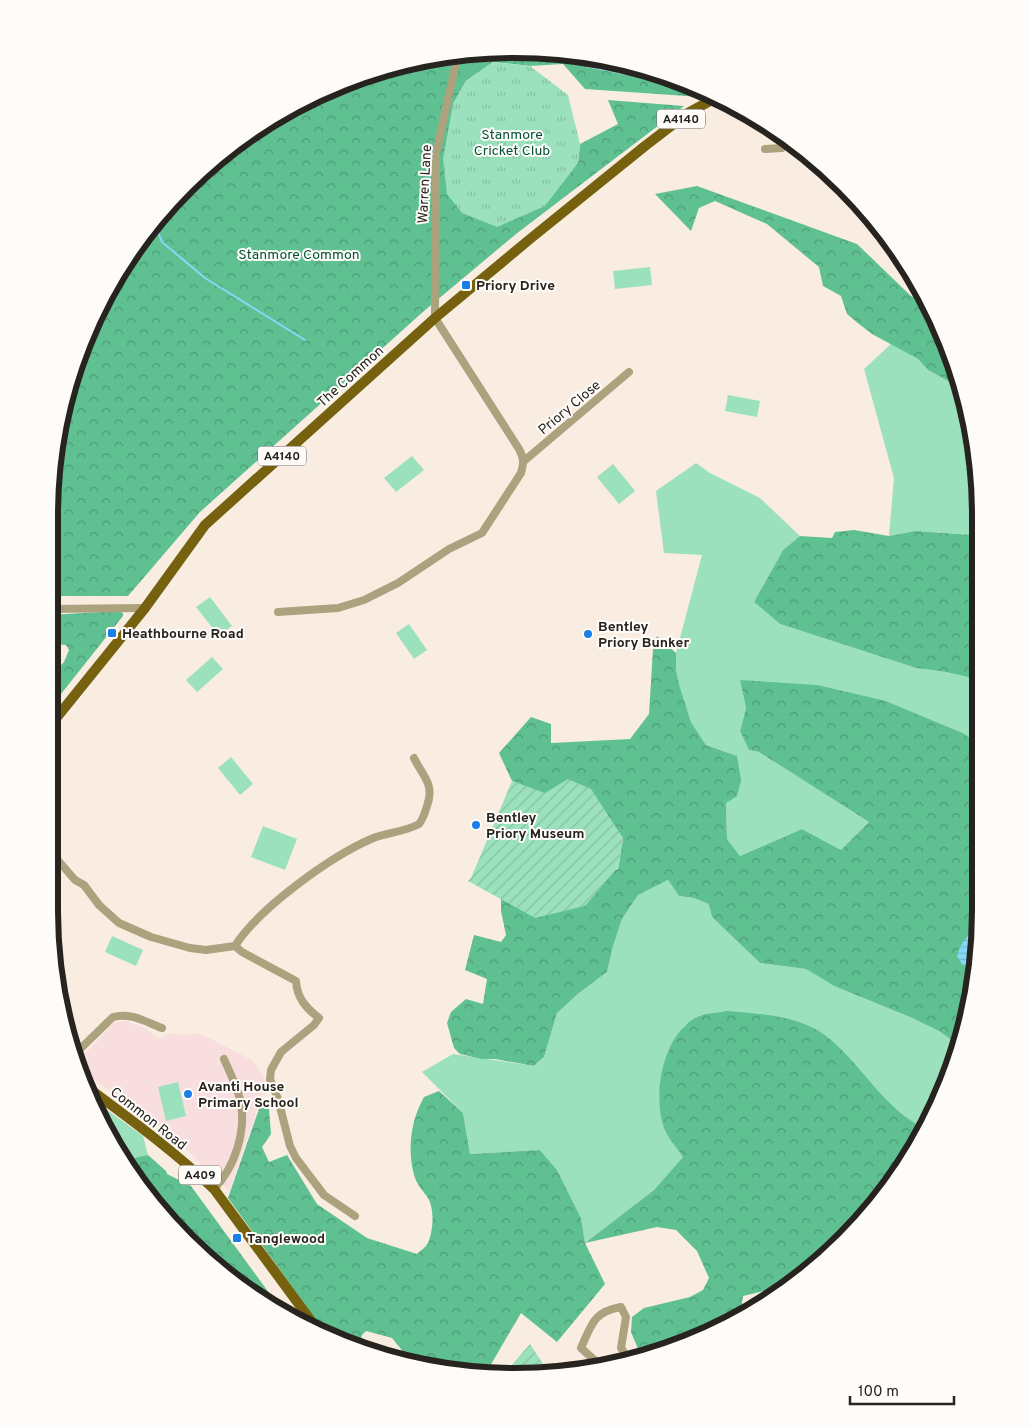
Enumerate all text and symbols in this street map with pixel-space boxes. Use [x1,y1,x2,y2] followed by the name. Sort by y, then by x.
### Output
[657,110,705,128] road number: A4140
[474,127,550,160] park label: Stanmore Cricket Club
[415,144,436,224] street label: Warren Lane
[238,247,360,264] park label: Stanmore Common
[476,278,555,295] place label: Priory Drive
[460,279,472,291] marker: Priory Drive
[314,343,388,411] street label: The Common
[535,377,605,439] street label: Priory Close
[258,446,306,466] road number: A4140
[598,619,689,652] place label: Bentley Priory Bunker
[122,626,244,643] place label: Heathbourne Road
[106,627,118,639] marker: Heathbourne Road
[582,628,594,640] marker: Bentley Priory Bunker
[486,810,585,843] place label: Bentley Priory Museum
[470,819,482,831] marker: Bentley Priory Museum
[198,1079,299,1112] place label: Avanti House Primary School
[106,1084,190,1154] street label: Common Road
[182,1088,194,1100] marker: Avanti House Primary School
[179,1166,221,1184] road number: A409
[247,1231,325,1248] place label: Tanglewood
[231,1232,243,1244] marker: Tanglewood
[850,1374,954,1406] scale bar
[858,1383,899,1402] text: 100 m

